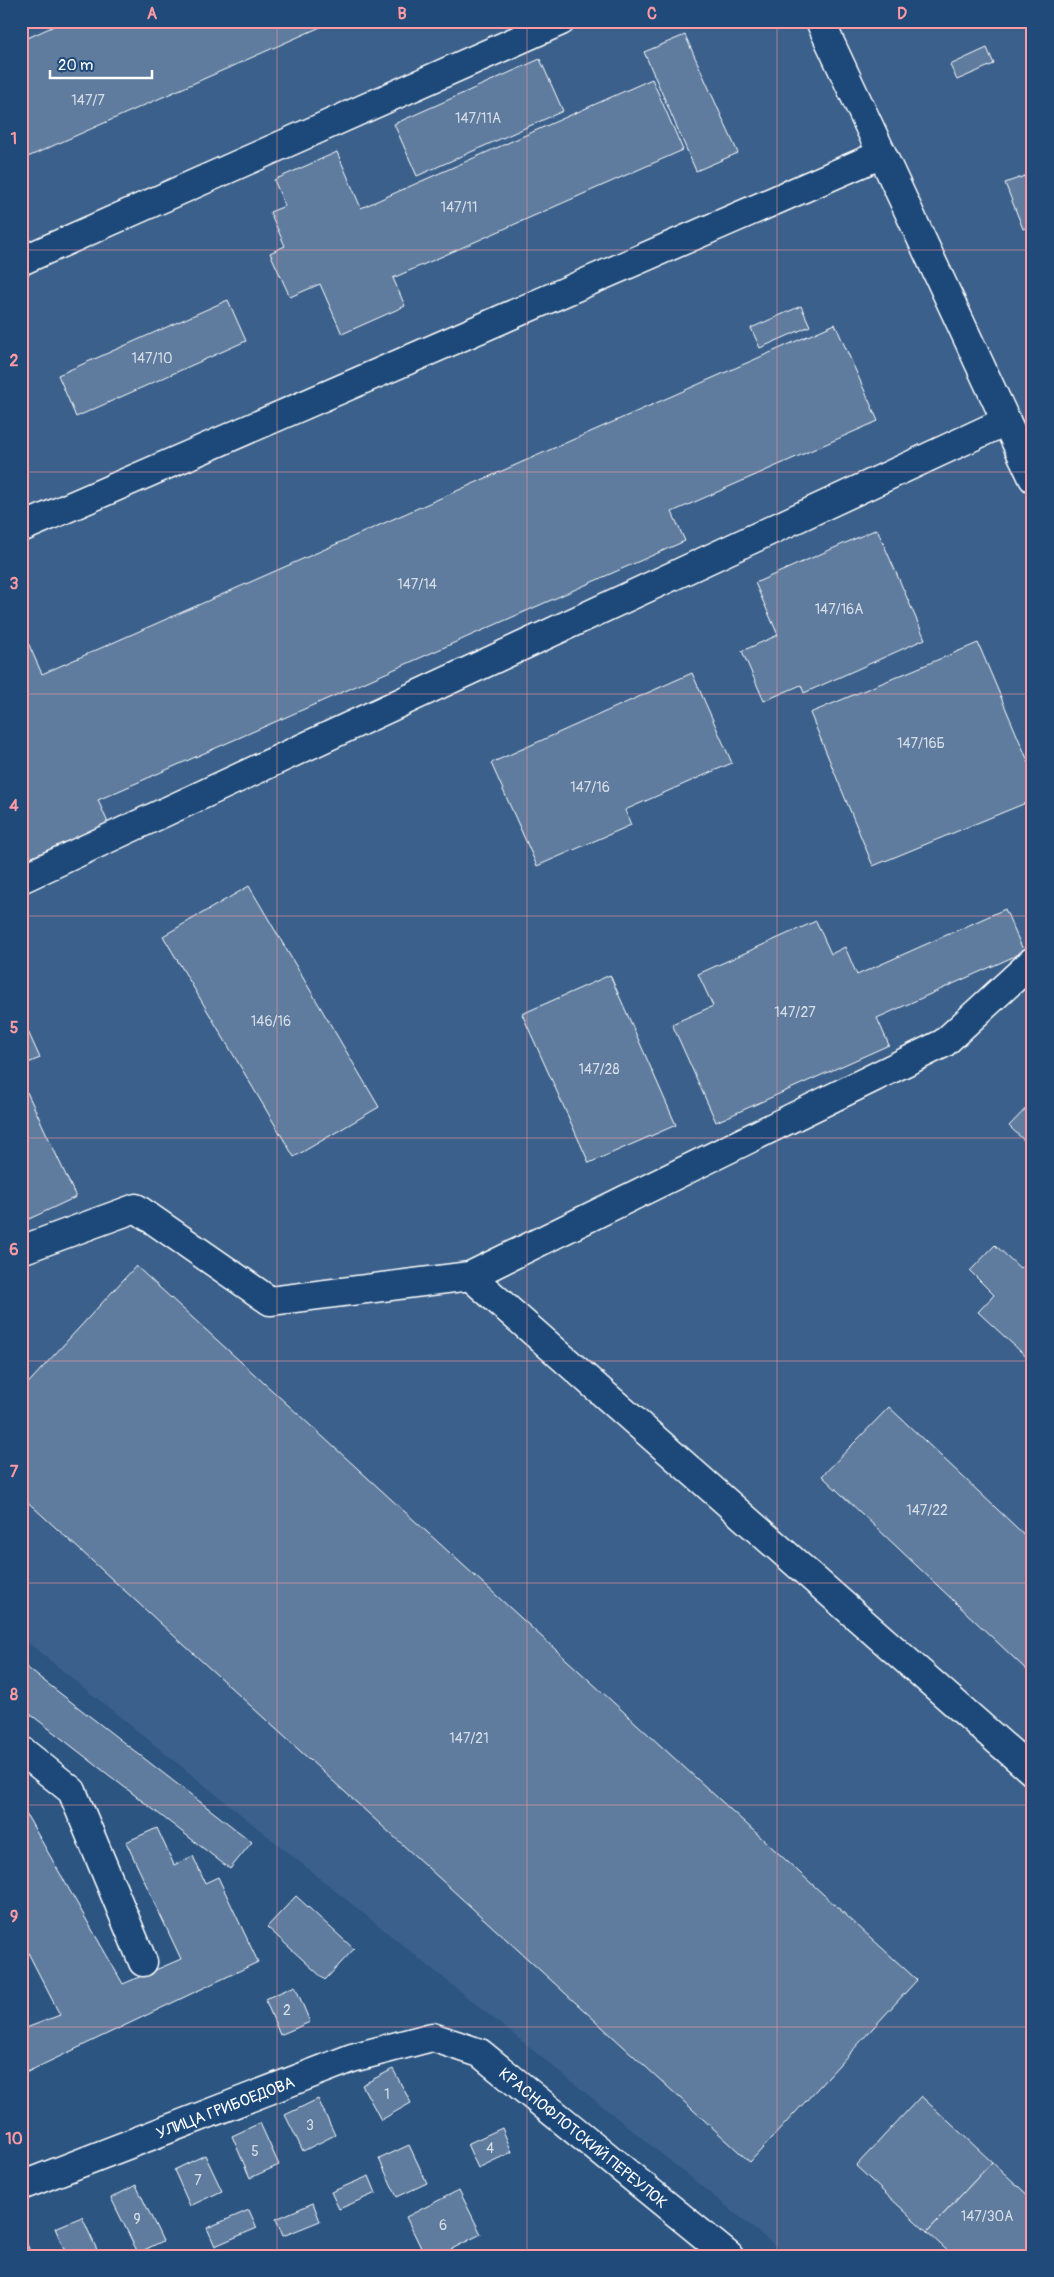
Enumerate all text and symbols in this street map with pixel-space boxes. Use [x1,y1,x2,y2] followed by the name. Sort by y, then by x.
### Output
[147,4,158,24] text: A
[397,4,407,24] text: B
[647,4,657,24] text: C
[897,4,907,24] text: D
[50,48,152,80] scale bar
[58,56,93,75] text: 20 m
[71,92,105,109] house number: 147/7
[455,110,501,127] house number: 147/11А
[11,129,17,149] text: 1
[441,199,477,216] house number: 147/11
[131,350,173,367] house number: 147/10
[10,351,19,371] text: 2
[10,574,19,594] text: 3
[397,576,437,593] house number: 147/14
[815,601,863,618] house number: 147/16А
[897,735,945,752] house number: 147/16Б
[570,779,610,796] house number: 147/16
[9,796,19,816] text: 4
[774,1004,816,1021] house number: 147/27
[251,1013,291,1030] house number: 146/16
[10,1018,19,1038] text: 5
[579,1061,619,1078] house number: 147/28
[9,1240,19,1260] text: 6
[10,1462,19,1482] text: 7
[906,1502,948,1519] house number: 147/22
[10,1685,18,1705] text: 8
[449,1730,489,1747] house number: 147/21
[10,1907,18,1927] text: 9
[283,2002,291,2019] house number: 2
[495,2064,671,2213] street label: КРАСНОФЛОТСКИЙ ПЕРЕУЛОК
[154,2072,298,2144] street label: УЛИЦА ГРИБОЕДОВА
[384,2086,390,2103] house number: 1
[306,2117,314,2134] house number: 3
[5,2129,23,2149] text: 10
[486,2140,494,2157] house number: 4
[251,2143,259,2160] house number: 5
[194,2172,202,2189] house number: 7
[961,2208,1013,2225] house number: 147/30А
[133,2211,141,2228] house number: 9
[439,2217,447,2234] house number: 6

